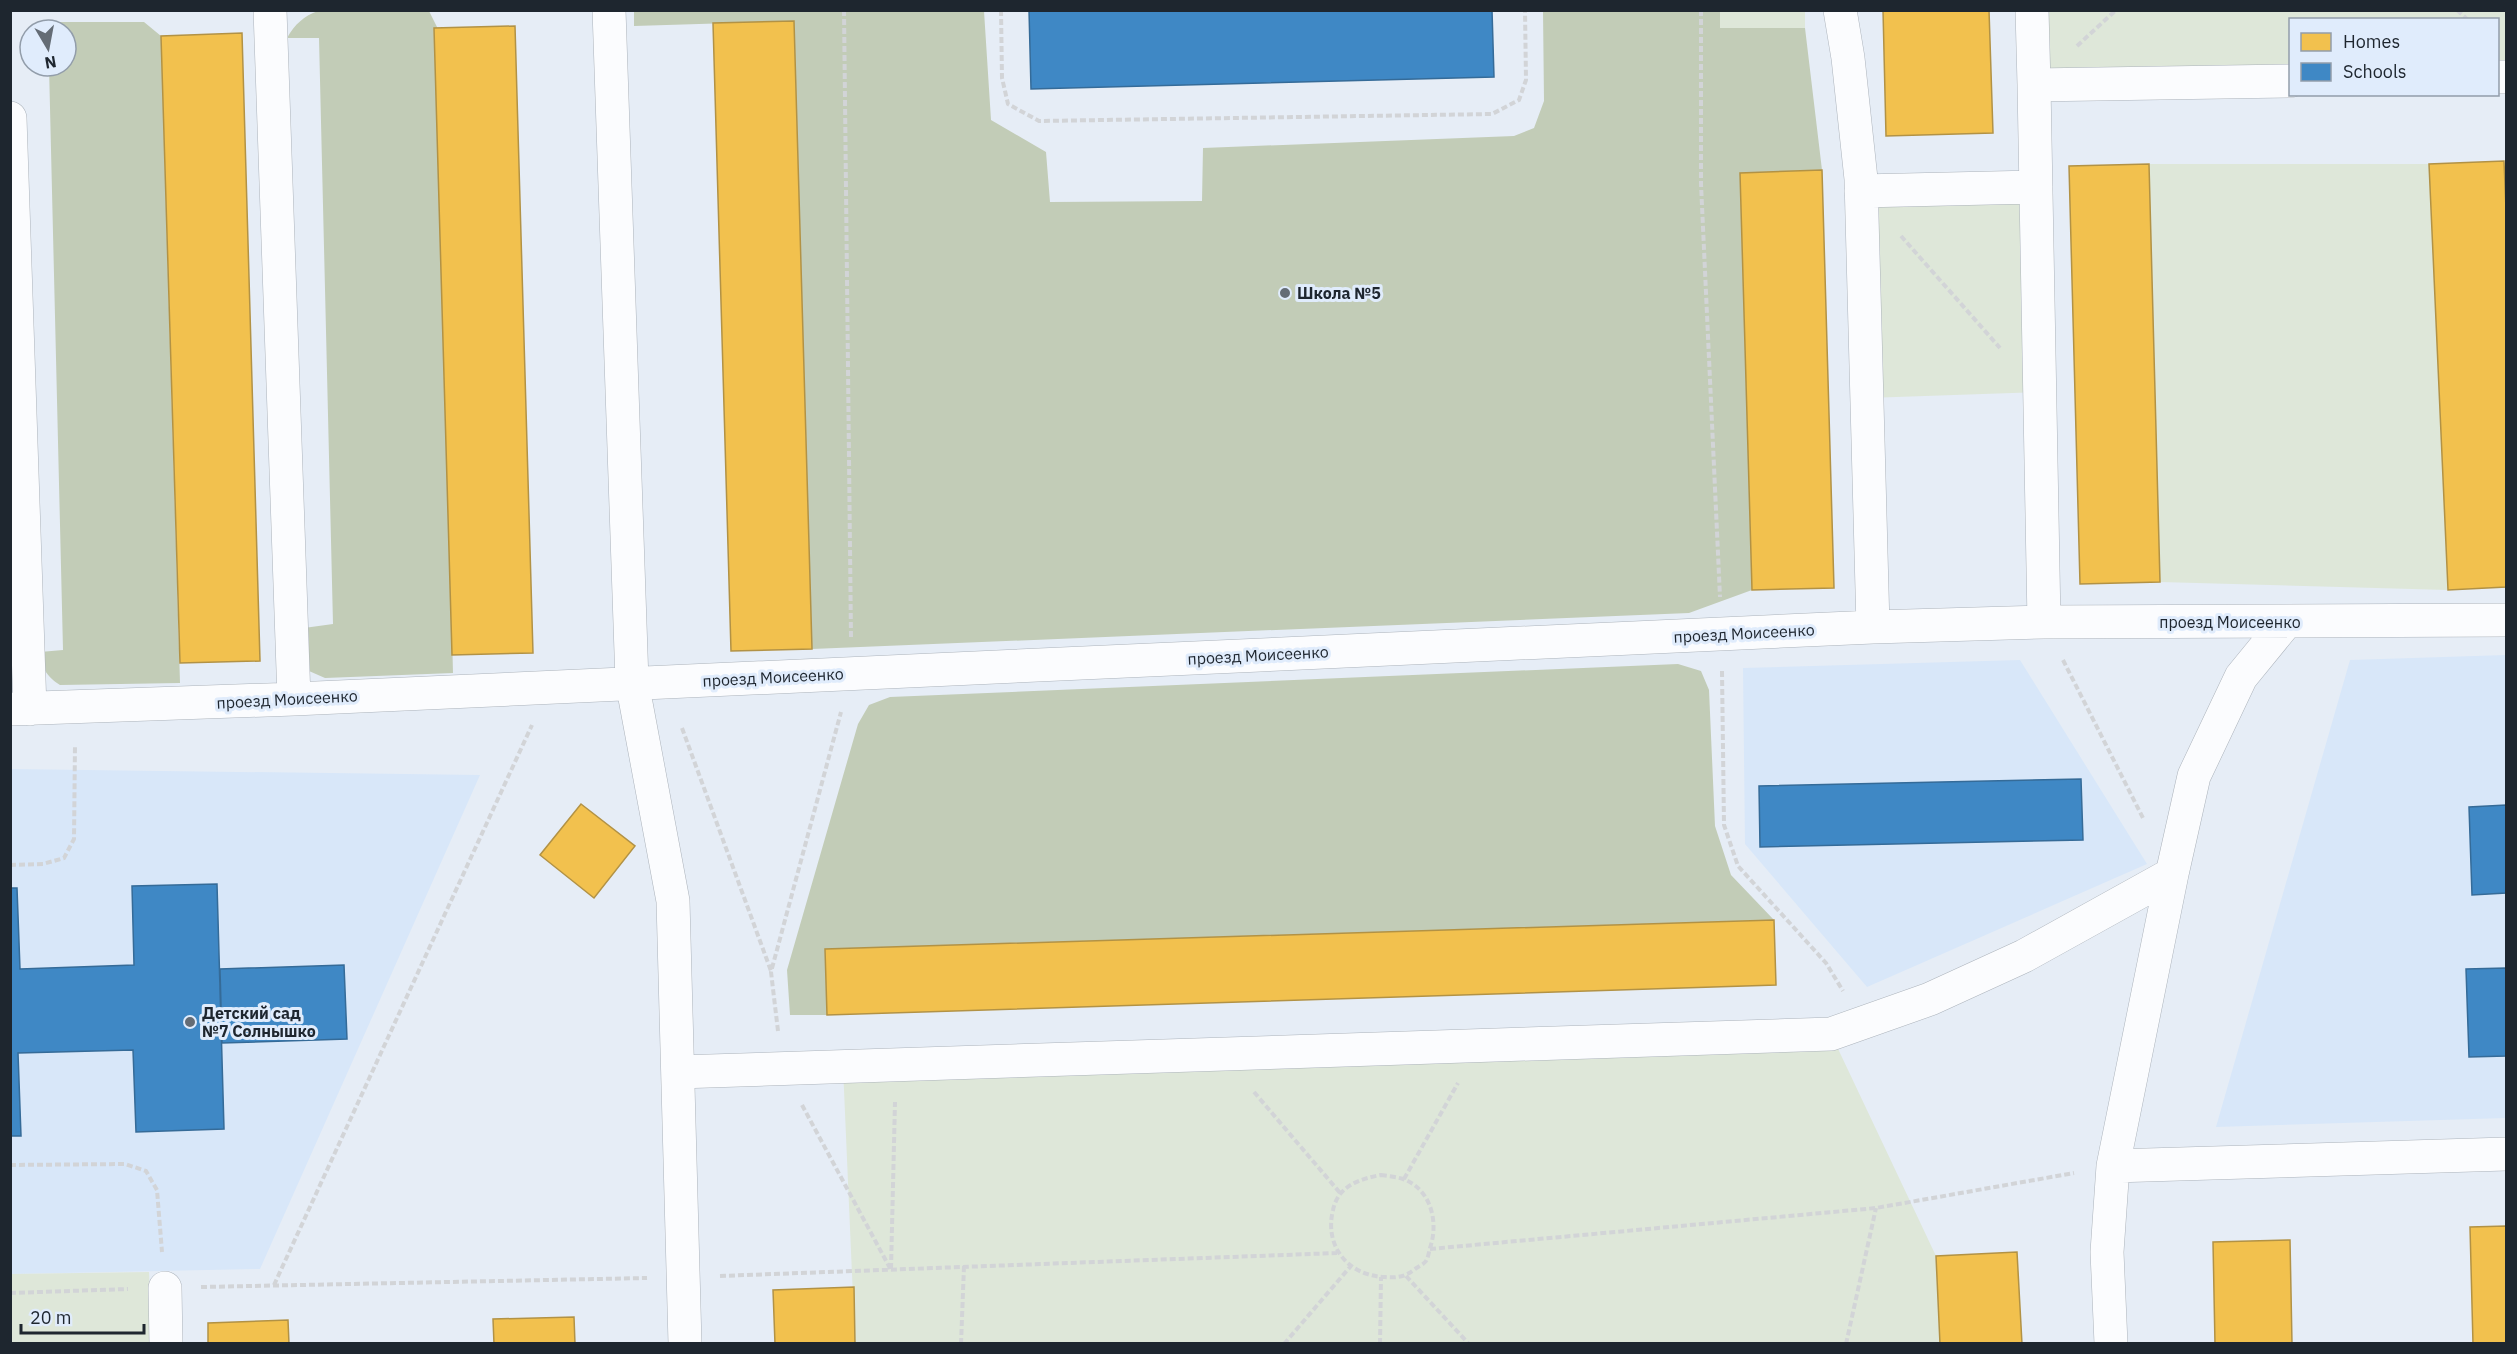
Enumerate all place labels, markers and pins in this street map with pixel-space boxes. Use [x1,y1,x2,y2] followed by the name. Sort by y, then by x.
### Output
[1297,283,1381,303] place label: Школа №5
[1278,286,1292,300] marker: Школа №5
[202,1003,316,1041] place label: Детский сад №7 Солнышко
[183,1015,197,1029] marker: Детский сад №7 Солнышко

